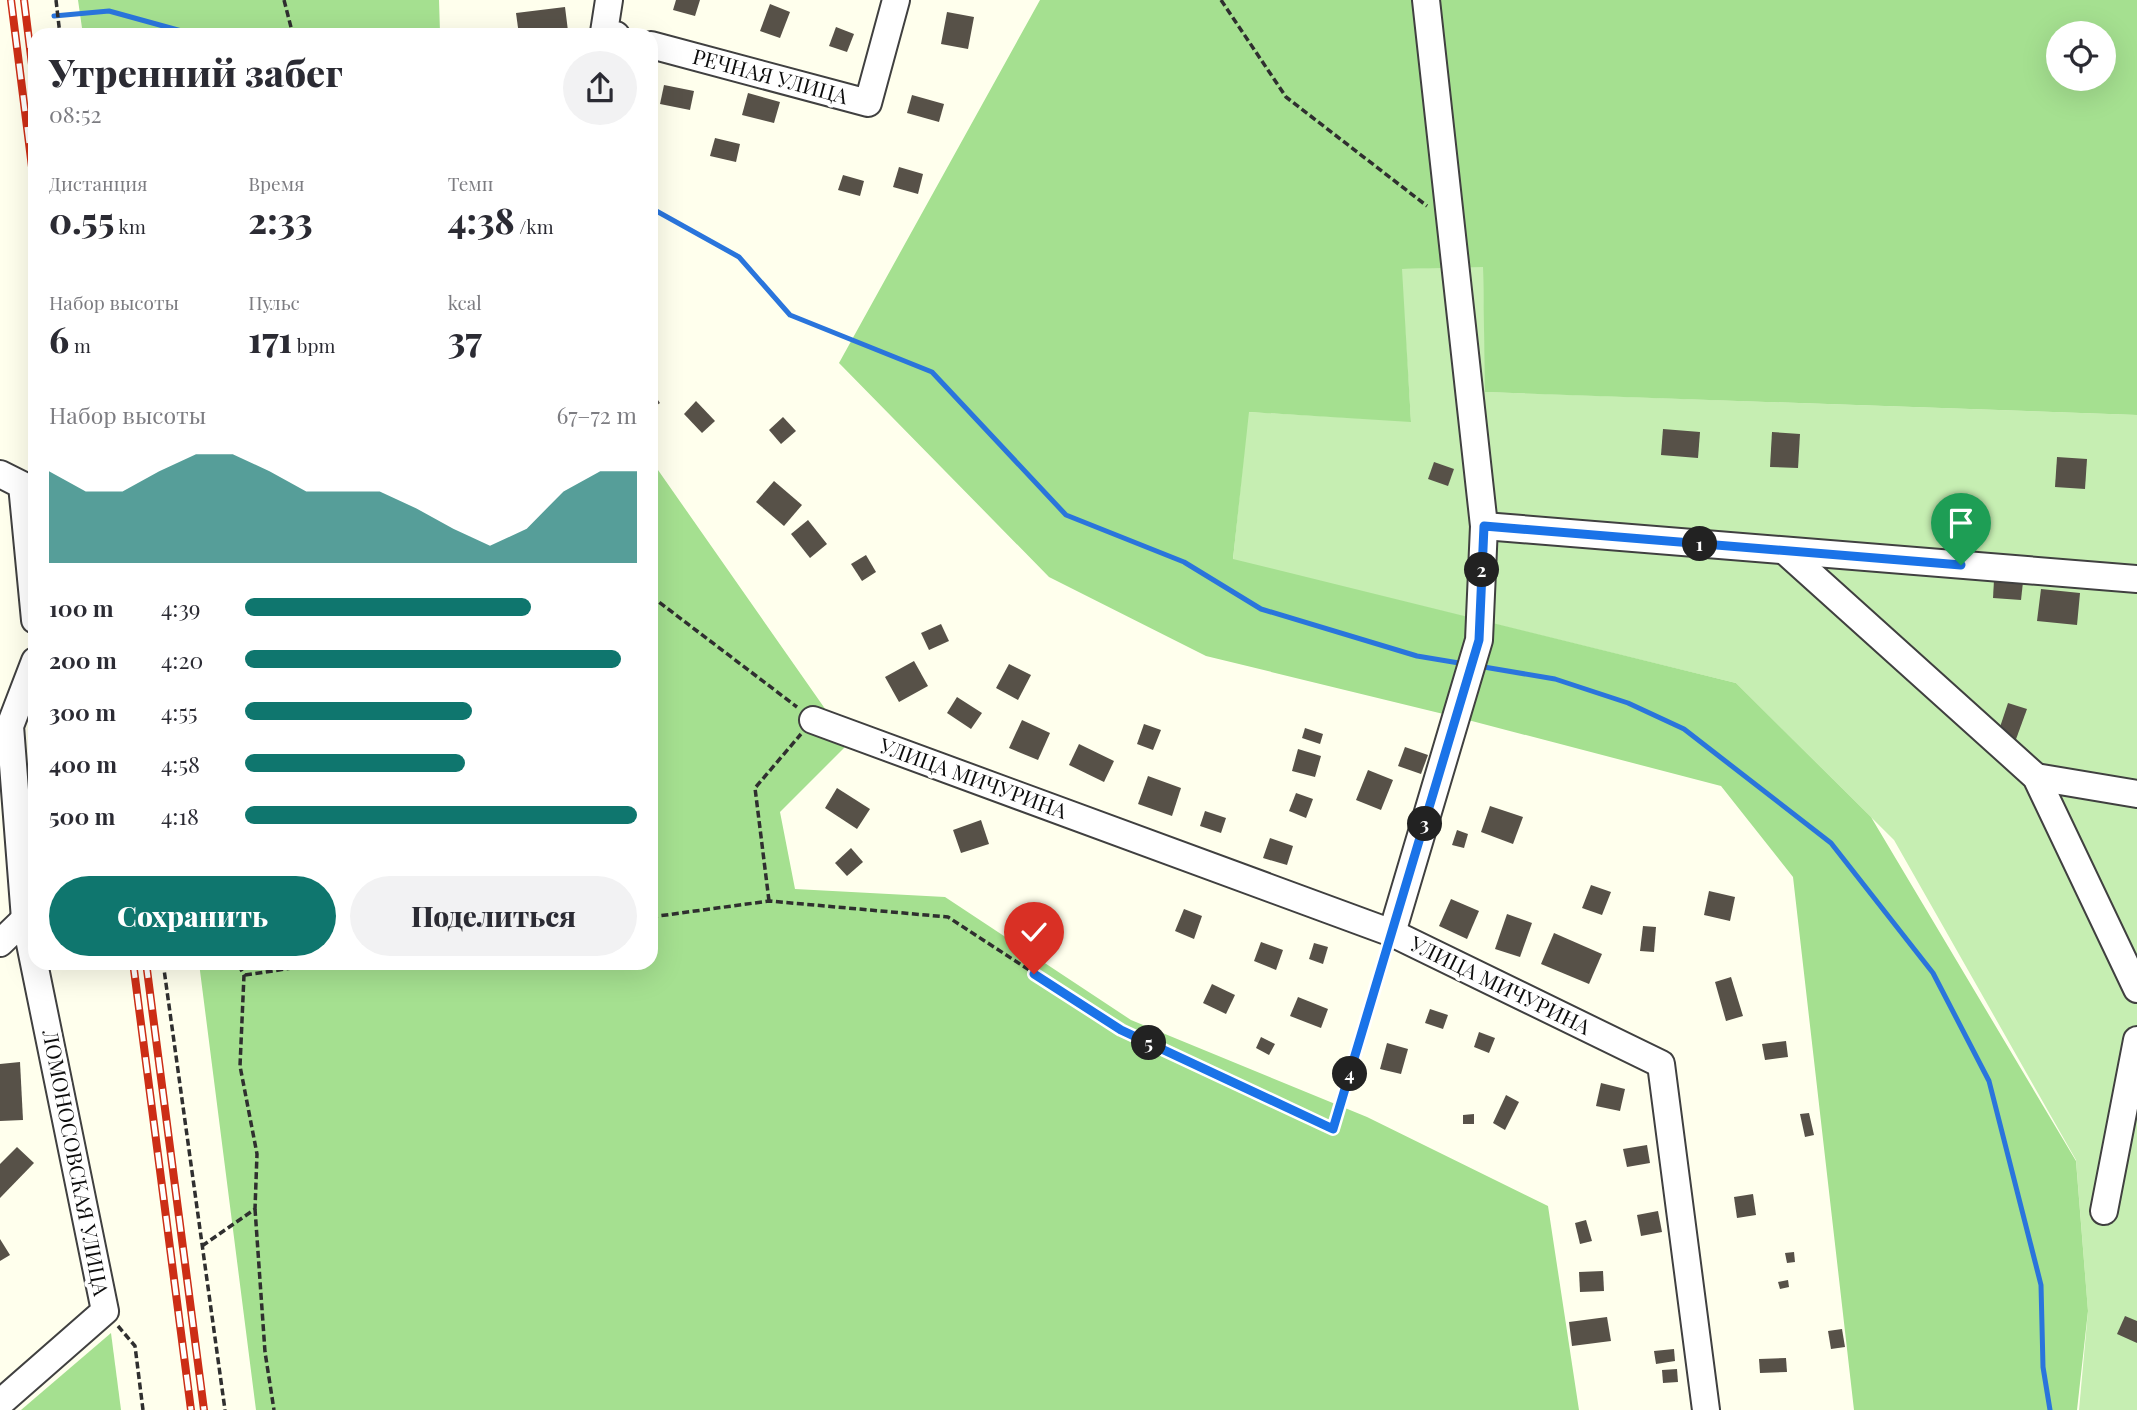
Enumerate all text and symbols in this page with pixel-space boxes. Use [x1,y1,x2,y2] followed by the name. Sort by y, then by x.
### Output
[2046,21,2116,91] map controls
[2046,21,2116,91] button: locate
[690,41,852,109] street label: РЕЧНАЯ УЛИЦА
[49,46,343,97] text: Утренний забег
[563,51,637,125] button: share
[49,98,101,129] text: 08:52
[49,170,147,196] text: Дистанция
[248,170,304,196] text: Время
[448,170,493,196] text: Темп
[49,196,114,243] text: 0.55
[248,196,313,243] text: 2:33
[448,196,515,243] text: 4:38
[114,213,146,239] text: km
[515,213,554,239] text: /km
[49,289,179,315] text: Набор высоты
[248,289,300,315] text: Пульс
[448,289,482,315] text: kcal
[49,315,69,362] text: 6
[248,315,292,362] text: 171
[448,315,482,362] text: 37
[69,332,91,358] text: m
[292,332,335,358] text: bpm
[49,399,206,430] text: Набор высоты
[556,399,637,430] text: 67–72 m
[1931,493,1991,565] pin
[1942,504,1980,542] icon: arrive
[1682,526,1718,562] pin: 1
[1696,530,1703,556] text: 1
[1464,552,1500,588] pin: 2
[1477,556,1486,582] text: 2
[49,592,114,623] text: 100 m
[161,592,201,623] text: 4:39
[49,644,117,675] text: 200 m
[161,644,203,675] text: 4:20
[49,696,116,727] text: 300 m
[161,696,198,727] text: 4:55
[875,730,1072,824] street label: УЛИЦА МИЧУРИНА
[49,748,117,779] text: 400 m
[161,748,200,779] text: 4:58
[49,800,115,831] text: 500 m
[161,800,199,831] text: 4:18
[1408,806,1442,842] pin: 3
[1420,810,1429,836] text: 3
[49,876,336,956] button: Сохранить
[350,876,637,956] button: Поделиться
[1004,902,1064,974] pin
[1015,913,1053,951] icon: check
[1405,928,1596,1040] street label: УЛИЦА МИЧУРИНА
[37,1026,117,1299] street label: ЛОМОНОСОВСКАЯ УЛИЦА
[1132,1026,1166,1060] pin: 5
[1144,1029,1153,1055] text: 5
[1332,1056,1368,1092] pin: 4
[1344,1060,1355,1086] text: 4

